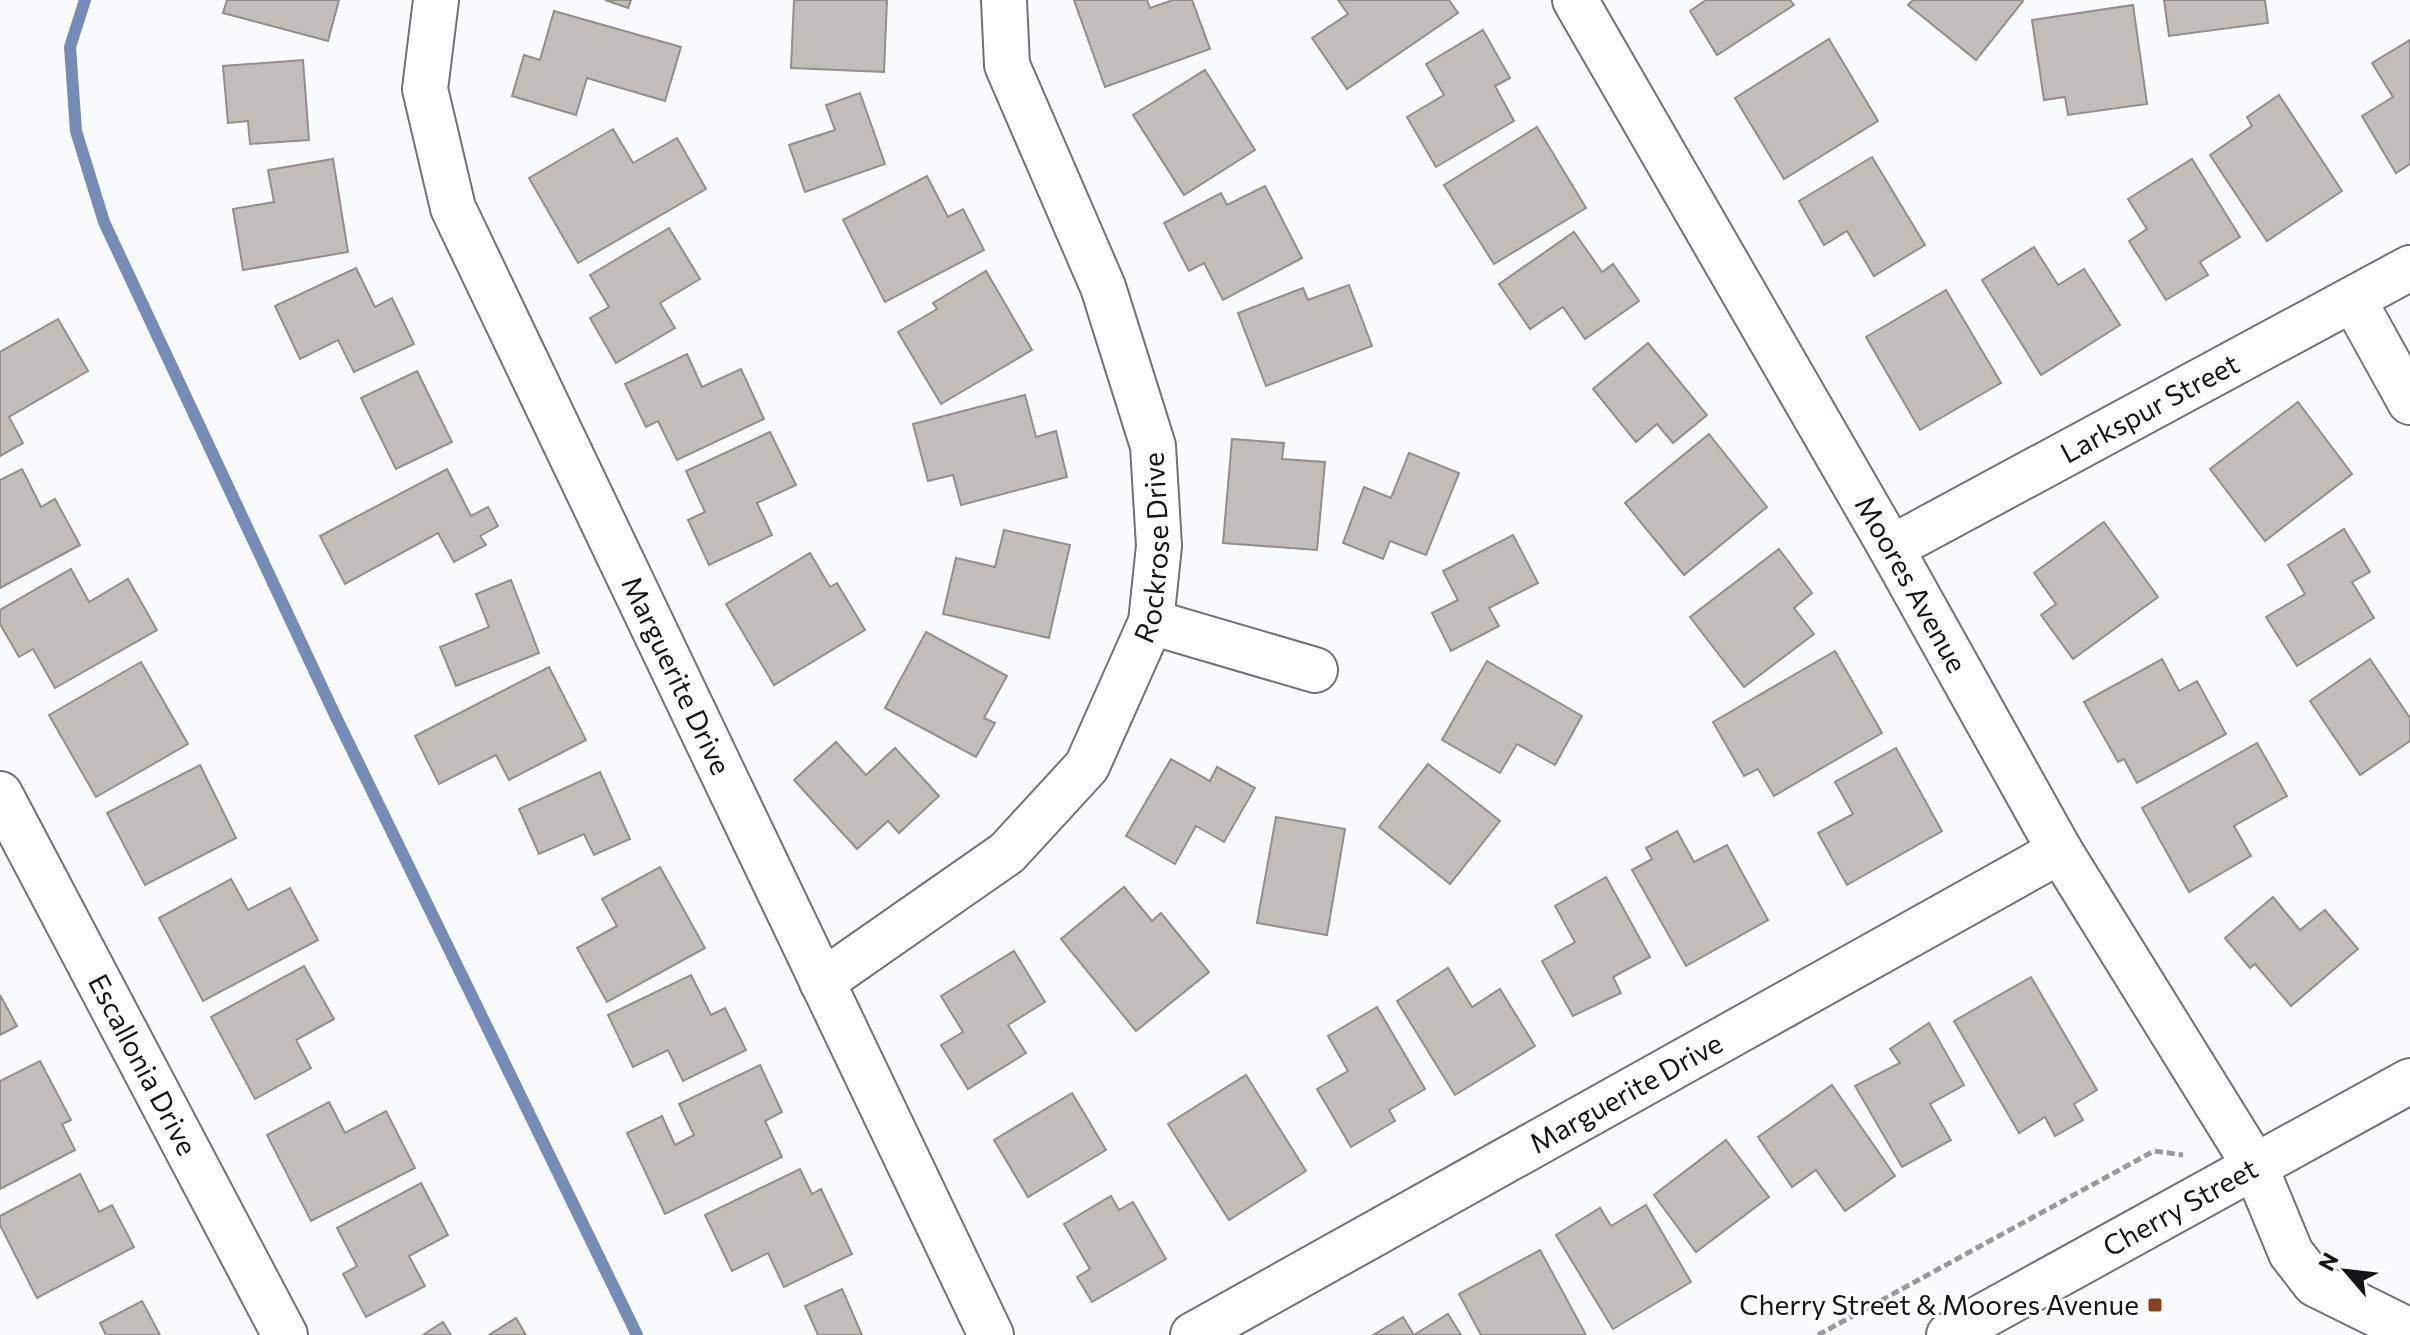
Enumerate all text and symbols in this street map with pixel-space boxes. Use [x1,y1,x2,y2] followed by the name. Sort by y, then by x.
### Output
[2054,346,2244,469] street label: Larkspur Street
[1126,451,1176,648] street label: Rockrose Drive
[1849,489,1975,678] street label: Moores Avenue
[615,571,739,780] street label: Marguerite Drive
[82,968,205,1161] street label: Escallonia Drive
[1523,1025,1728,1160] street label: Marguerite Drive
[2096,1150,2263,1263] street label: Cherry Street
[2306,1231,2386,1311] north arrow
[2312,1248,2344,1275] text: N
[1739,1287,2139,1321] place label: Cherry Street & Moores Avenue
[2146,1296,2164,1314] marker: Cherry Street & Moores Avenue

